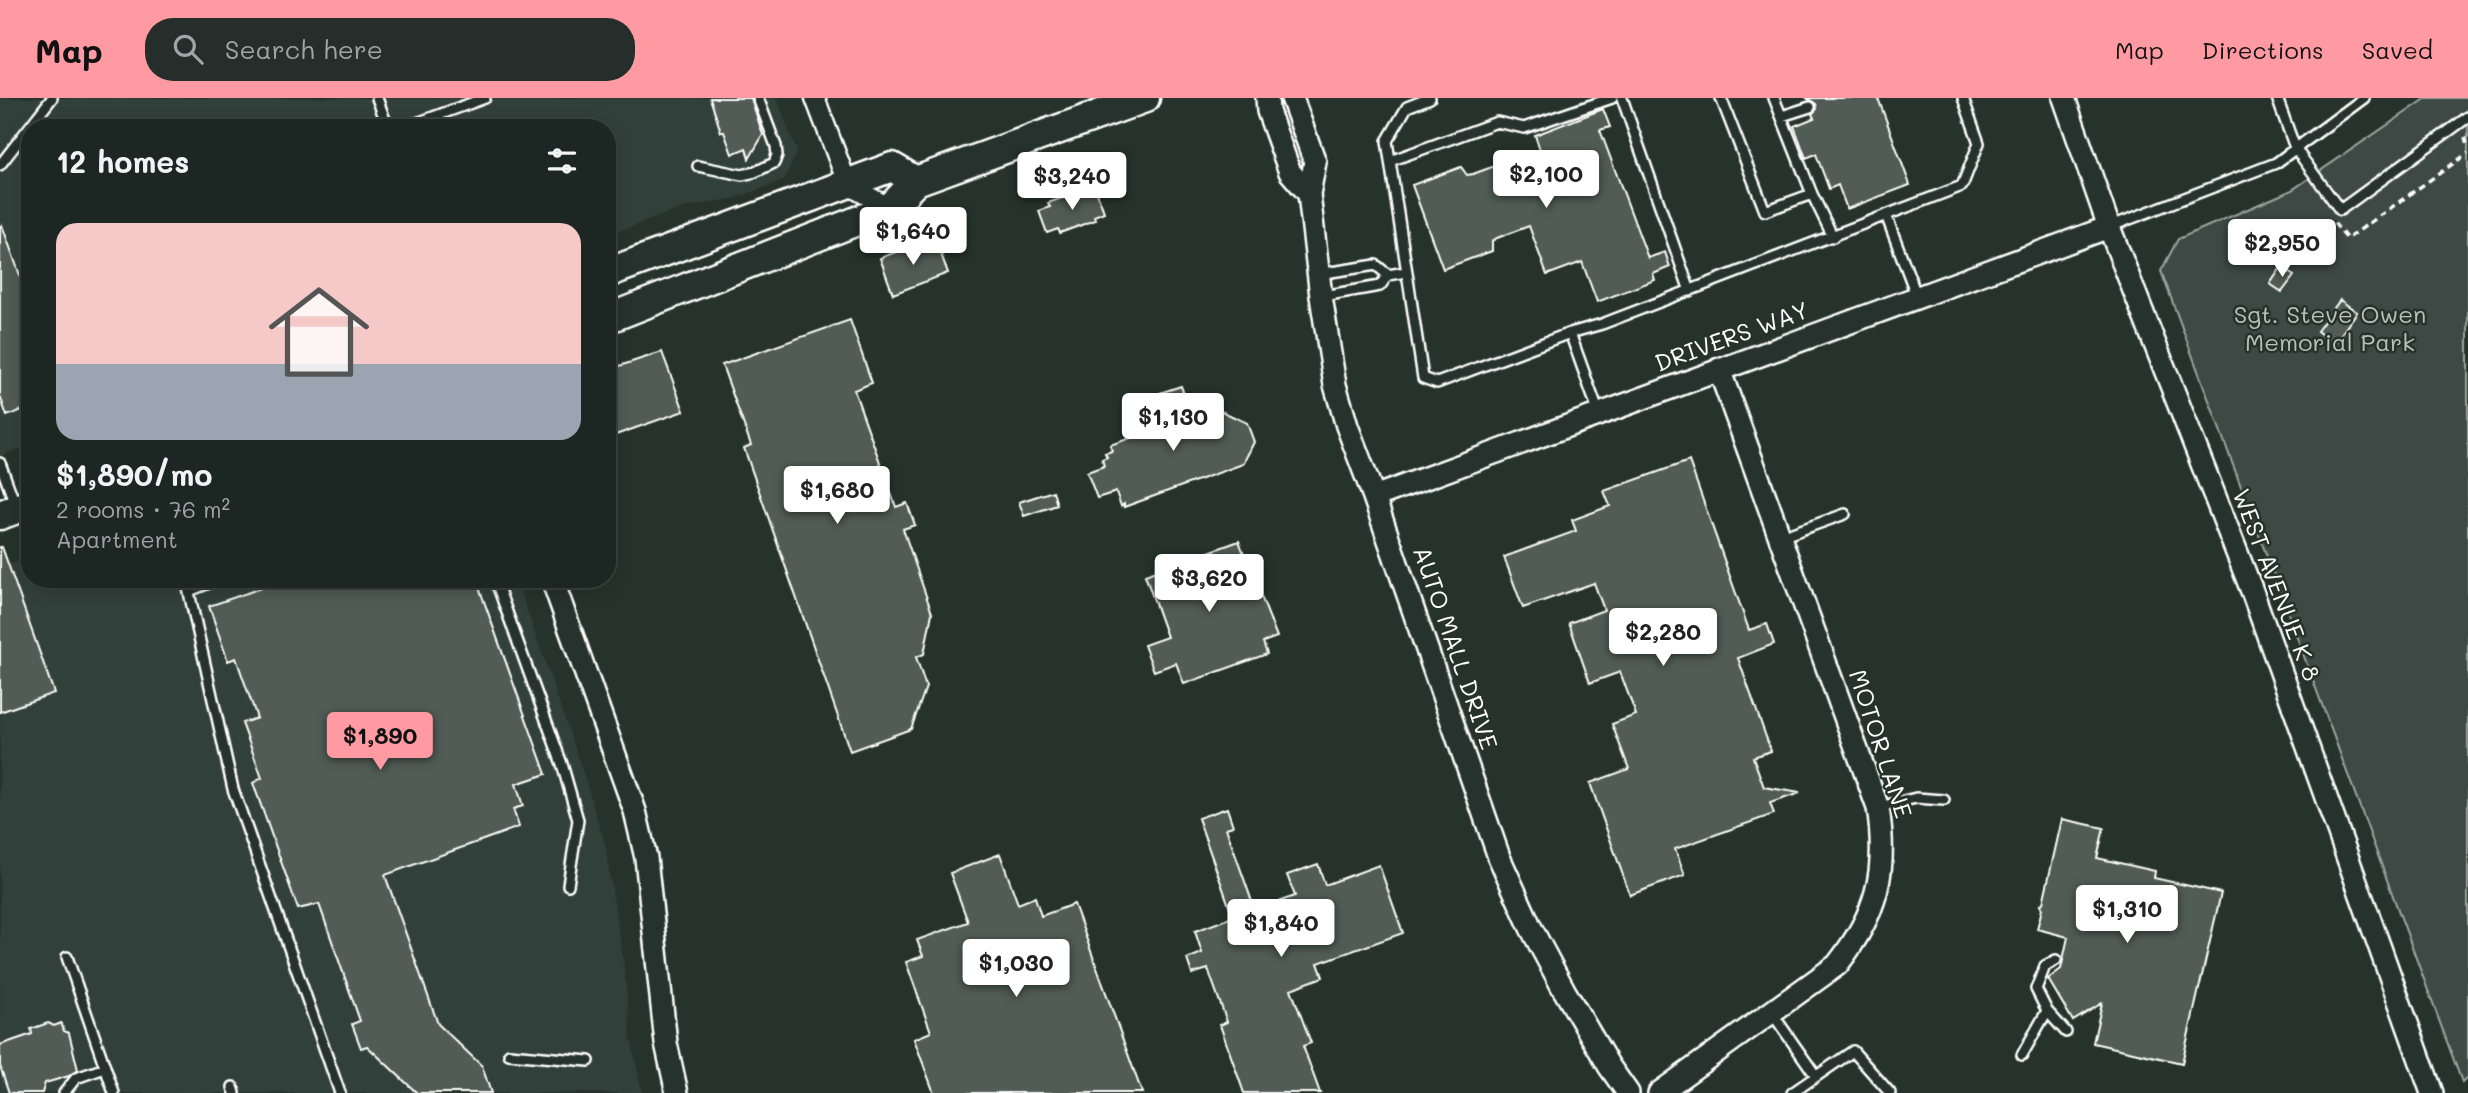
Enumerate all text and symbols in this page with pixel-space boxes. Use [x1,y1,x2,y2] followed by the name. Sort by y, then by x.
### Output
[145,18,635,81] search box
[35,28,103,71] text: Map
[169,30,207,68] icon: search
[225,32,383,66] text: Search here
[2115,34,2164,65] text: Map
[2202,34,2324,65] text: Directions
[2362,34,2433,65] text: Saved
[56,141,189,181] text: 12 homes
[543,142,581,180] icon: filters
[1489,150,1603,210] pin: $2,100
[1015,152,1129,212] pin: $3,240
[1509,158,1583,188] text: $2,100
[1033,160,1111,190] text: $3,240
[856,208,970,267] pin: $1,640
[876,215,950,245] text: $1,640
[2225,220,2339,279] pin: $2,950
[2244,227,2320,257] text: $2,950
[256,269,382,395] icon: home
[1650,293,1813,378] street label: DRIVERS WAY
[2234,298,2426,357] park label: Sgt. Steve Owen Memorial Park
[1116,394,1230,453] pin: $1,130
[1138,401,1208,431] text: $1,130
[56,454,213,494] text: $1,890/mo
[780,466,894,526] pin: $1,680
[800,474,874,504] text: $1,680
[2226,484,2328,685] street label: WEST AVENUE K 8
[56,494,230,524] text: 2 rooms · 76 m²
[56,524,178,554] text: Apartment
[1407,542,1506,753] street label: AUTO MALL DRIVE
[1152,554,1266,614] pin: $3,620
[1171,562,1247,592] text: $3,620
[1606,608,1720,668] pin: $2,280
[1625,616,1701,646] text: $2,280
[1843,665,1920,822] street label: MOTOR LANE
[323,712,437,772] pin: $1,890
[343,720,417,750] text: $1,890
[2070,886,2184,945] pin: $1,310
[2092,893,2162,923] text: $1,310
[1224,900,1338,959] pin: $1,840
[1243,907,1319,937] text: $1,840
[959,940,1073,999] pin: $1,030
[979,947,1053,977] text: $1,030

